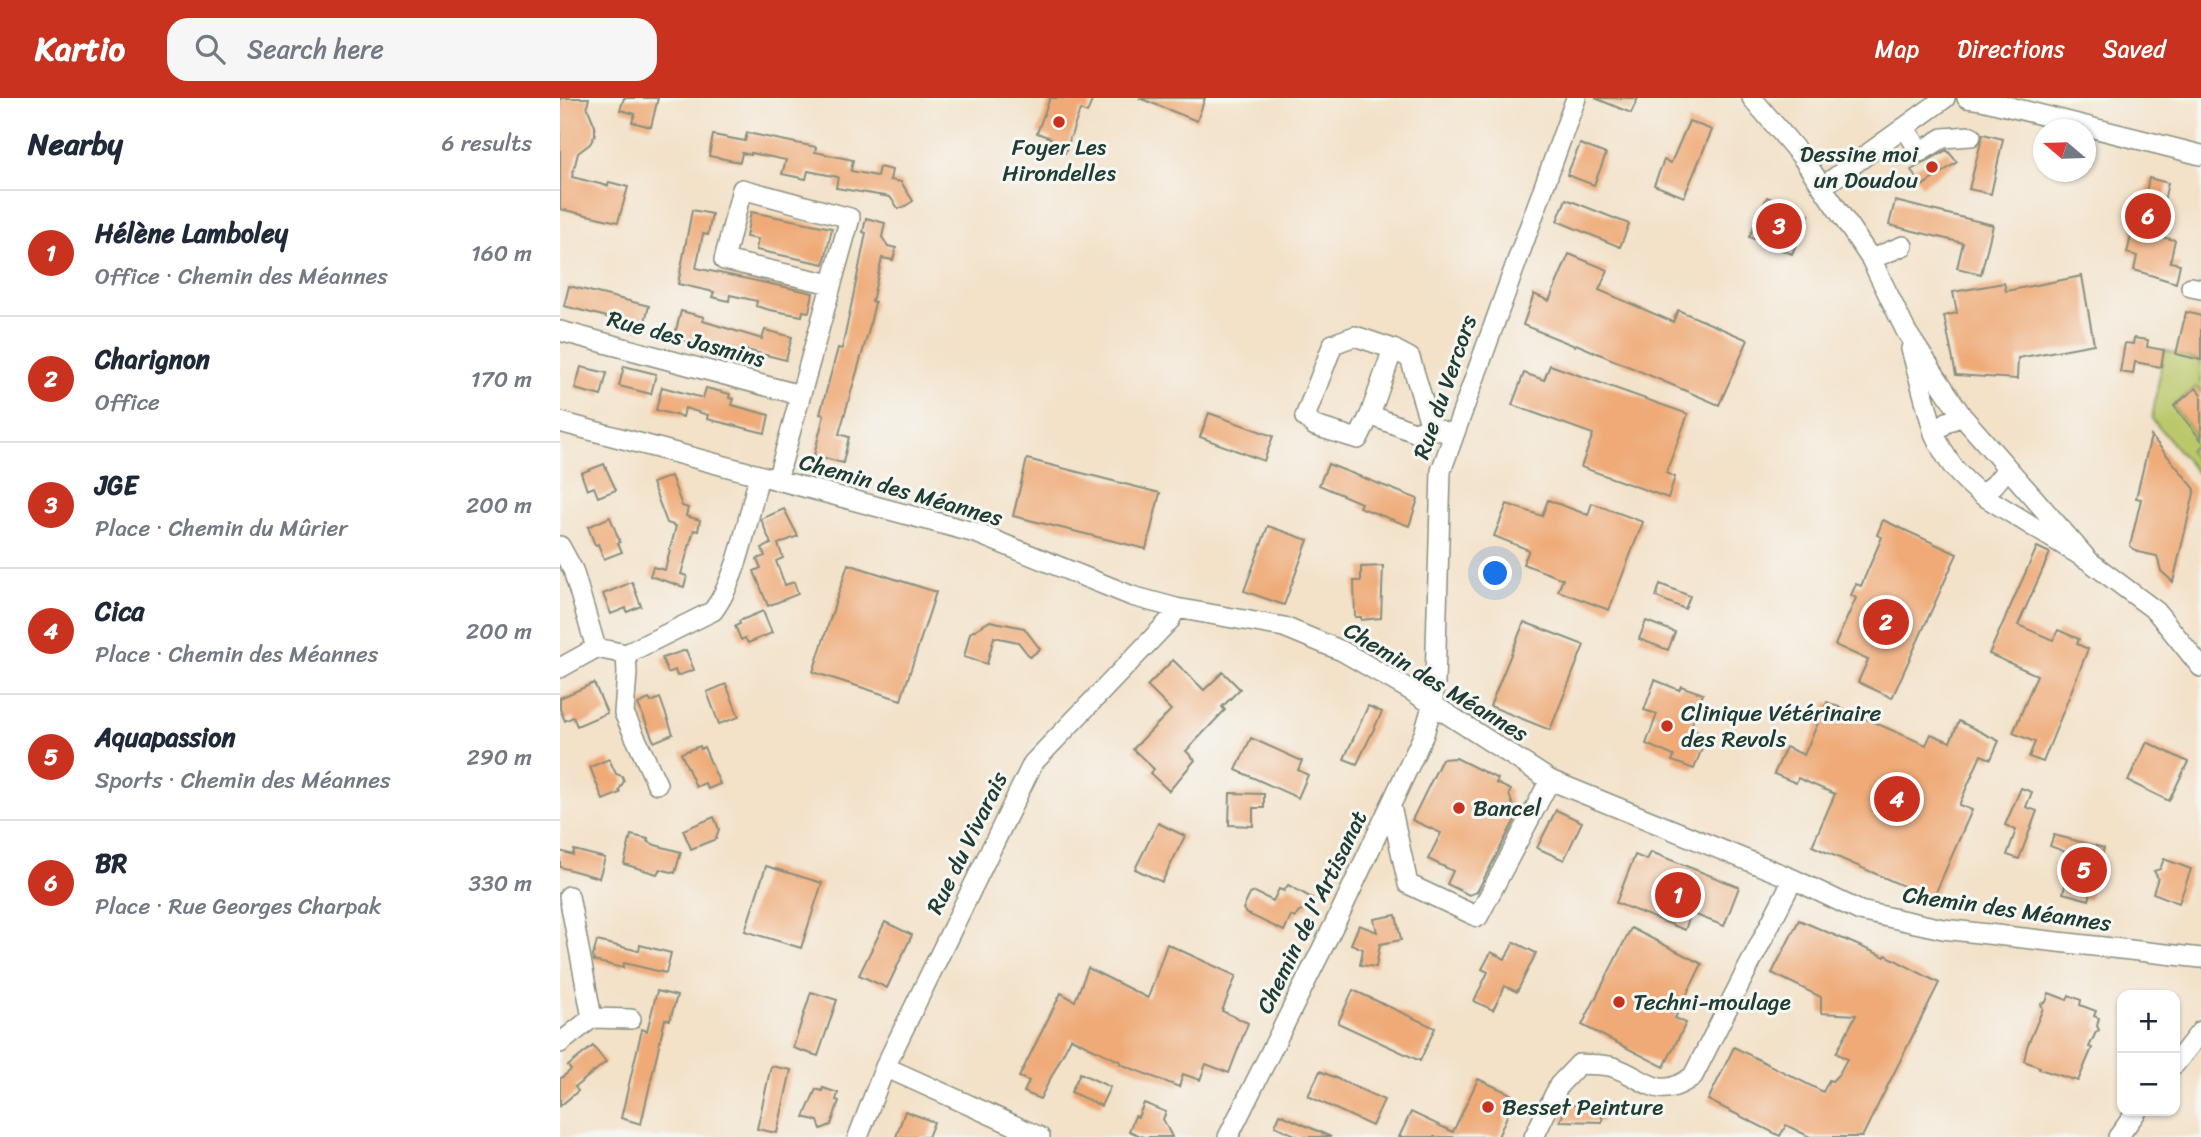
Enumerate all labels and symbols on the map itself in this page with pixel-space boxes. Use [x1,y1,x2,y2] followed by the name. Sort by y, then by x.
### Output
[1051,114,1067,130] marker: Foyer Les Hirondelles
[2033,119,2096,182] north arrow
[1002,127,1116,194] place label: Foyer Les Hirondelles
[1800,134,1919,201] place label: Dessine moi un Doudou
[1924,159,1940,175] marker: Dessine moi un Doudou
[2125,190,2171,242] pin: 6
[1756,200,1802,252] pin: 3
[603,298,770,380] street label: Rue des Jasmins
[1401,309,1489,465] street label: Rue du Vercors
[794,441,1008,539] street label: Chemin des Méannes
[1478,556,1512,590] your location
[1863,596,1909,648] pin: 2
[1335,610,1537,754] street label: Chemin des Méannes
[1681,693,1881,760] place label: Clinique Vétérinaire des Revols
[1659,718,1675,734] marker: Clinique Vétérinaire des Revols
[915,764,1020,922] street label: Rue du Vivarais
[1874,773,1920,825] pin: 4
[1473,788,1542,829] place label: Bancel
[1451,800,1467,816] marker: Bancel
[1245,803,1379,1021] street label: Chemin de l'Artisanat
[2061,844,2107,896] pin: 5
[1655,869,1701,921] pin: 1
[1900,874,2114,944] street label: Chemin des Méannes
[1633,982,1791,1023] place label: Techni-moulage
[1611,994,1627,1010] marker: Techni-moulage
[1502,1087,1663,1128] place label: Besset Peinture
[1480,1099,1496,1115] marker: Besset Peinture

